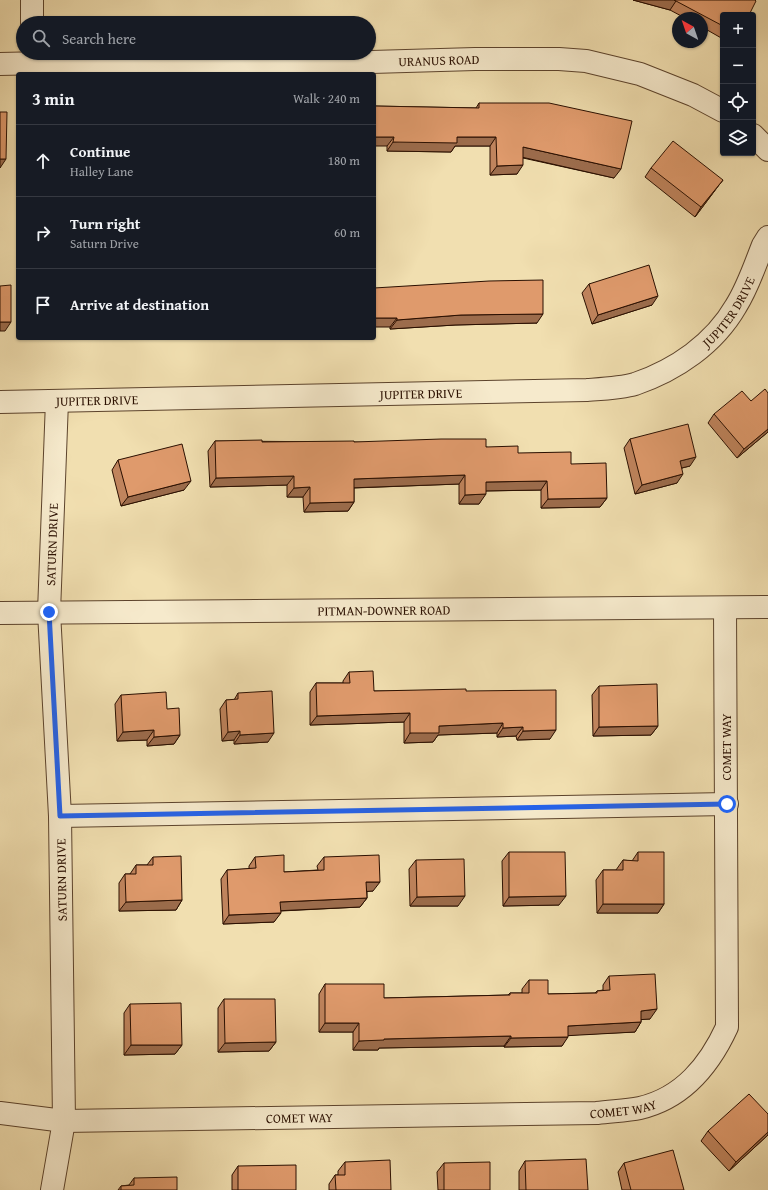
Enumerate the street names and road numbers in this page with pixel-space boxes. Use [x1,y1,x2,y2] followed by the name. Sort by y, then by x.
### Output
[398,50,479,71] street label: URANUS ROAD
[697,273,760,353] street label: JUPITER DRIVE
[378,384,463,404] street label: JUPITER DRIVE
[54,390,139,411] street label: JUPITER DRIVE
[41,502,63,586] street label: SATURN DRIVE
[317,600,451,621] street label: PITMAN-DOWNER ROAD
[717,713,736,780] street label: COMET WAY
[51,838,72,922] street label: SATURN DRIVE
[590,1095,660,1123] street label: COMET WAY
[266,1108,333,1128] street label: COMET WAY

